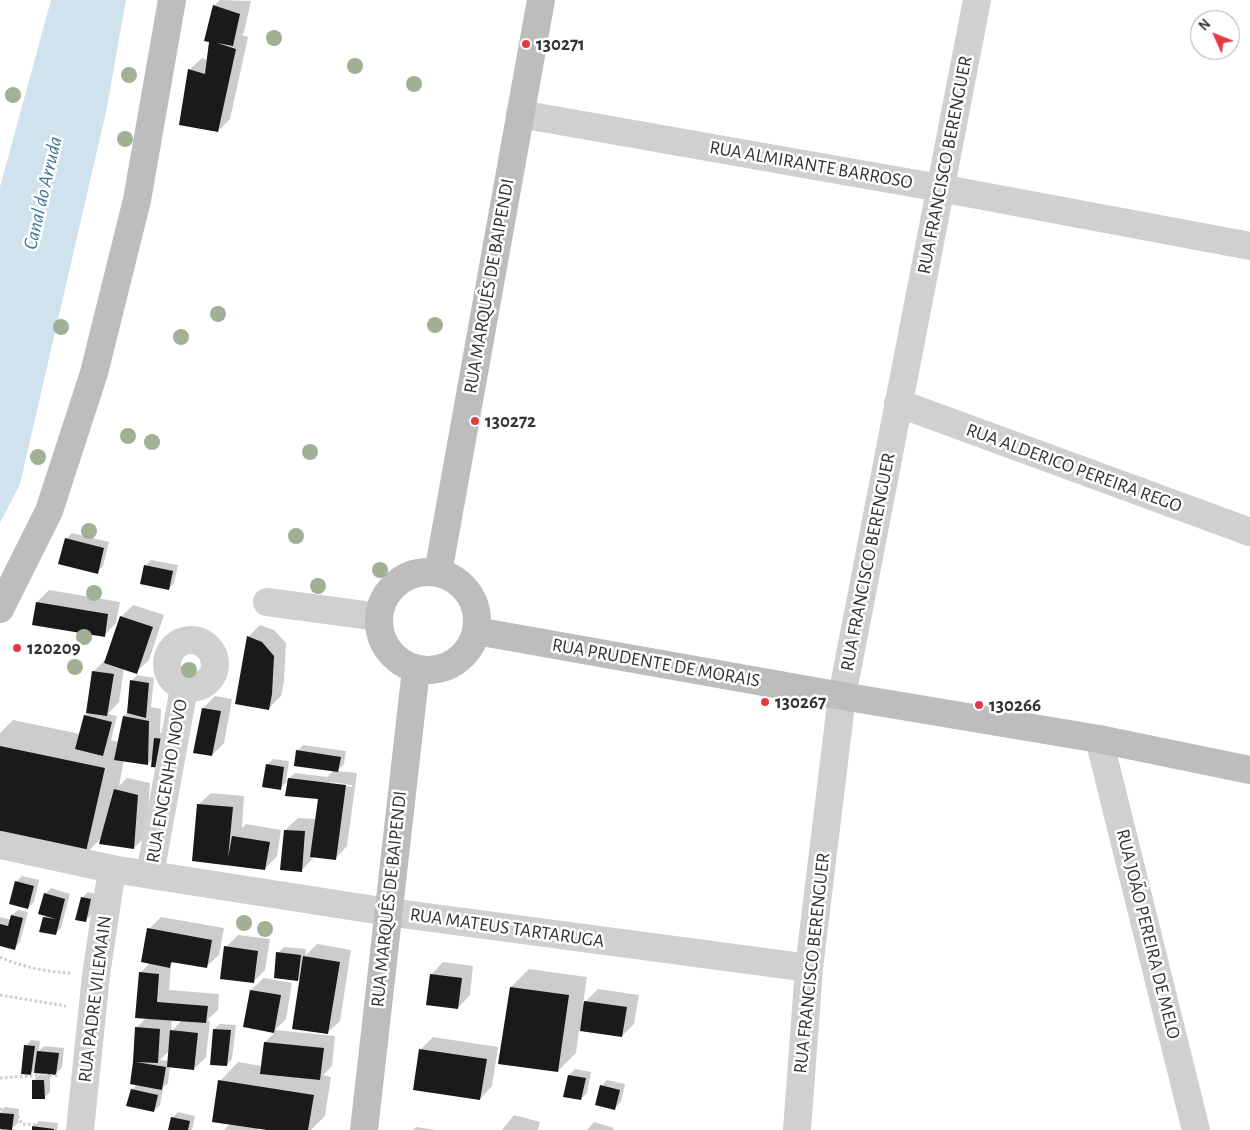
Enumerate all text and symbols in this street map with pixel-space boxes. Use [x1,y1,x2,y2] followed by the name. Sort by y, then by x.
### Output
[1190,10,1240,60] north arrow
[1197,17,1213,34] text: N
[536,33,585,55] place label: 130271
[520,38,532,50] marker: 130271
[913,54,977,276] street label: RUA FRANCISCO BERENGUER
[18,134,68,252] water label: Canal do Arruda
[708,136,914,194] street label: RUA ALMIRANTE BARROSO
[459,177,519,395] street label: RUA MARQUÊS DE BAIPENDI
[485,410,536,432] place label: 130272
[469,415,481,427] marker: 130272
[963,418,1185,518] street label: RUA ALDERICO PEREIRA REGO
[836,451,900,673] street label: RUA FRANCISCO BERENGUER
[550,633,762,693] street label: RUA PRUDENTE DE MORAIS
[27,637,81,659] place label: 120209
[11,642,23,654] marker: 120209
[775,691,826,713] place label: 130267
[989,694,1041,716] place label: 130266
[759,696,771,708] marker: 130267
[141,697,193,865] street label: RUA ENGENHO NOVO
[973,699,985,711] marker: 130266
[366,790,412,1008] street label: RUA MARQUÊS DE BAIPENDI
[1111,827,1185,1041] street label: RUA JOÃO PEREIRA DE MELO
[789,851,835,1075] street label: RUA FRANCISCO BERENGUER
[408,903,606,953] street label: RUA MATEUS TARTARUGA
[73,914,117,1084] street label: RUA PADRE VILEMAIN

